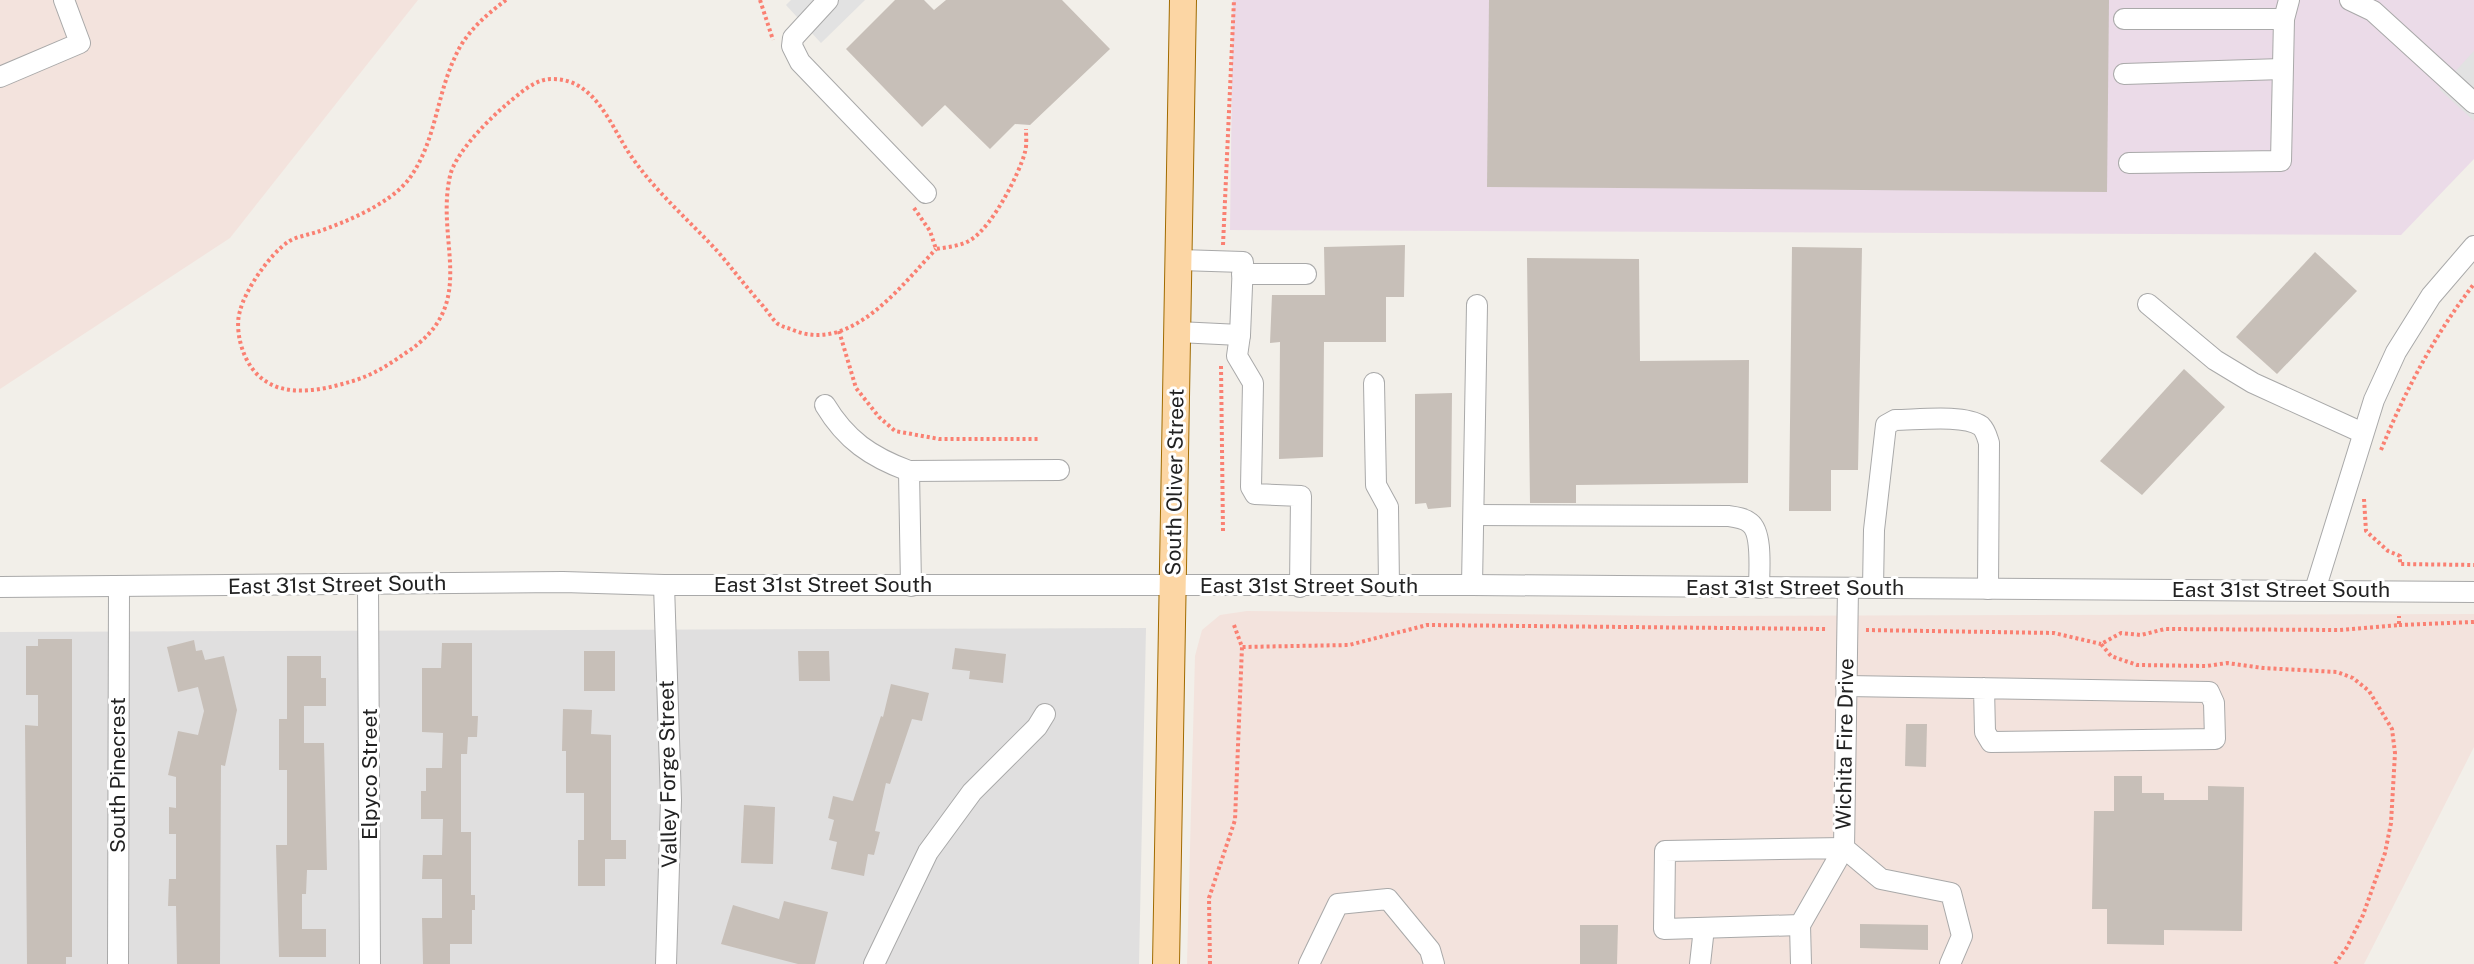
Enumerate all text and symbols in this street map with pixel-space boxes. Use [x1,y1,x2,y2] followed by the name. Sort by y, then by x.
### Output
[1160,388,1189,576] street label: South Oliver Street
[228,570,446,599] street label: East 31st Street South
[714,572,932,597] street label: East 31st Street South
[1200,573,1418,598] street label: East 31st Street South
[1686,575,1904,600] street label: East 31st Street South
[2172,577,2390,602] street label: East 31st Street South
[1831,658,1858,830] street label: Wichita Fire Drive
[653,680,682,868] street label: Valley Forge Street
[105,697,130,853] street label: South Pinecrest
[357,708,382,840] street label: Elpyco Street

